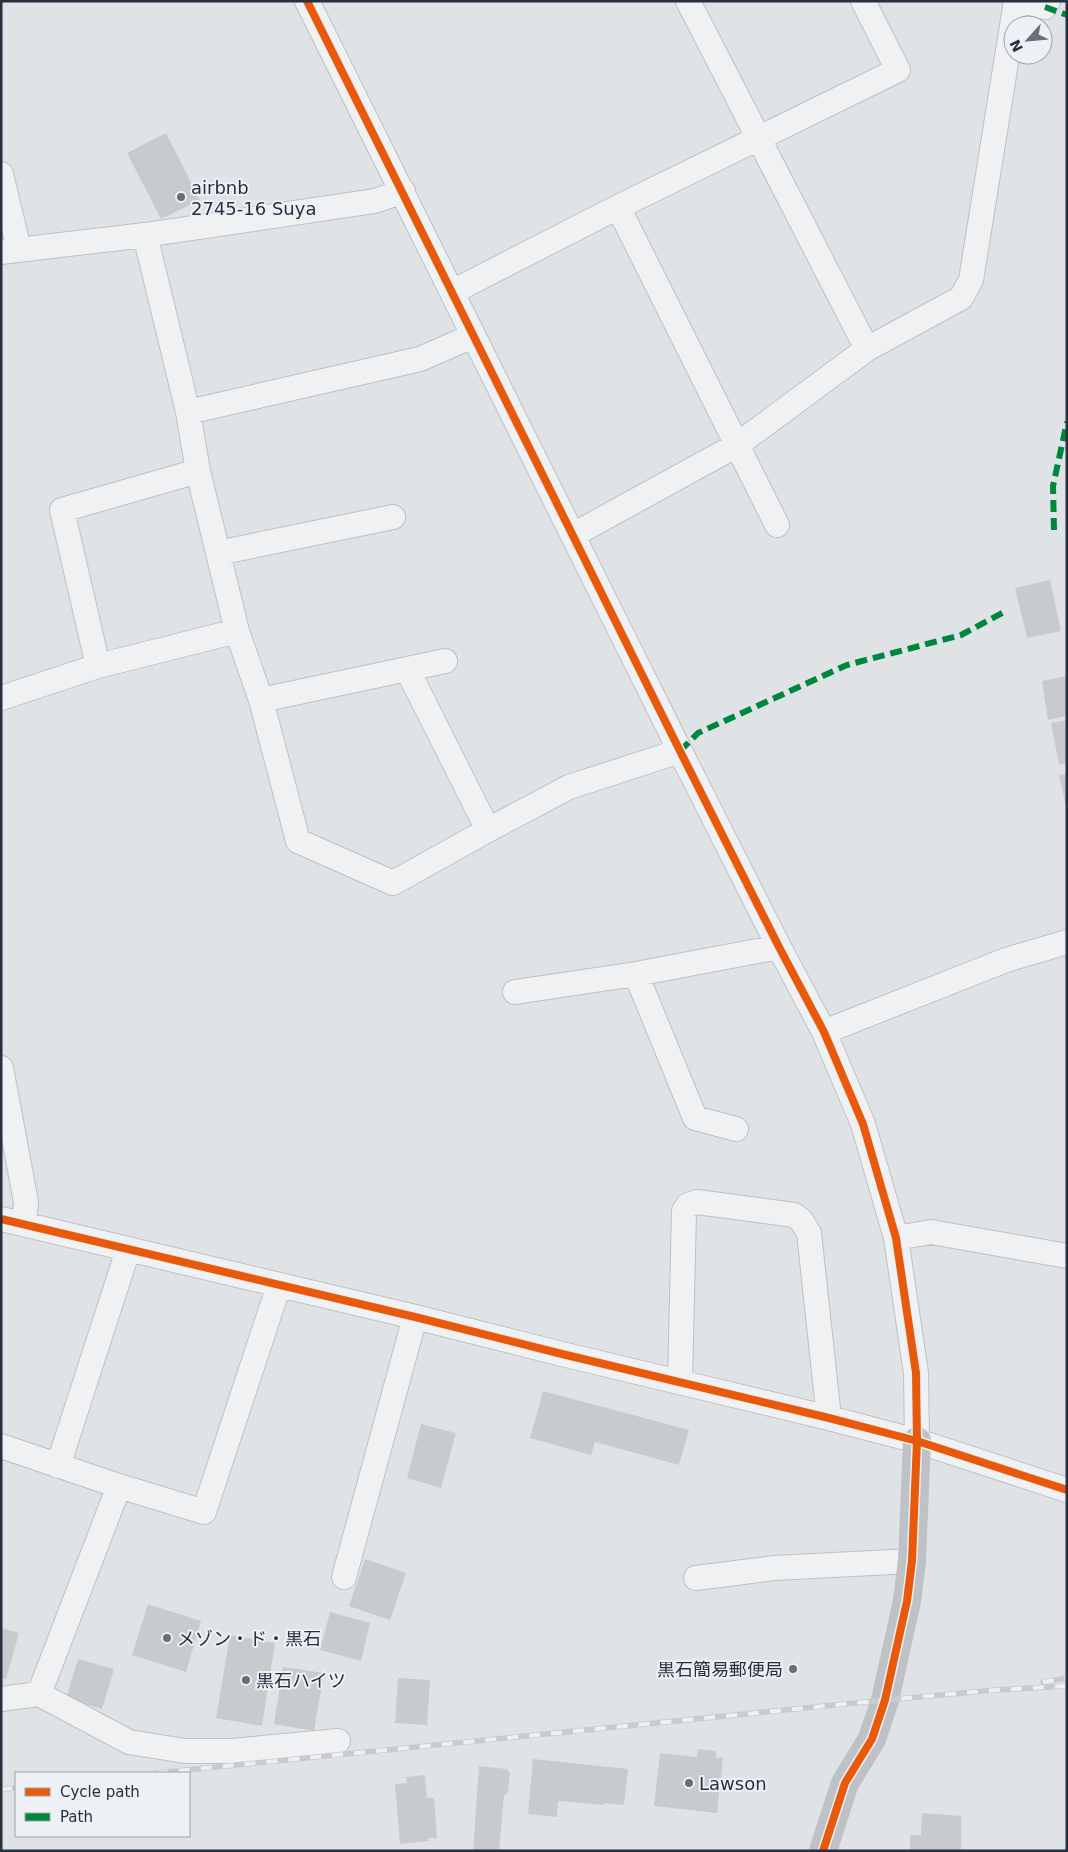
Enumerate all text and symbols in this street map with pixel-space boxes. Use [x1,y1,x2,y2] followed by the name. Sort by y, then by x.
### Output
[1003,15,1053,65] north arrow
[1007,37,1026,55] text: N
[191,177,316,219] place label: airbnb 2745-16 Suya
[175,191,187,203] marker: airbnb 2745-16 Suya
[177,1628,321,1649] place label: メゾン・ド・黒石
[161,1632,173,1644] marker: メゾン・ド・黒石
[657,1659,783,1680] place label: 黒石簡易郵便局
[787,1663,799,1675] marker: 黒石簡易郵便局
[256,1670,346,1691] place label: 黒石ハイツ
[240,1674,252,1686] marker: 黒石ハイツ
[15,1772,190,1837] legend
[699,1773,767,1794] place label: Lawson
[683,1777,695,1789] marker: Lawson
[60,1783,140,1801] text: Cycle path
[60,1808,93,1826] text: Path

